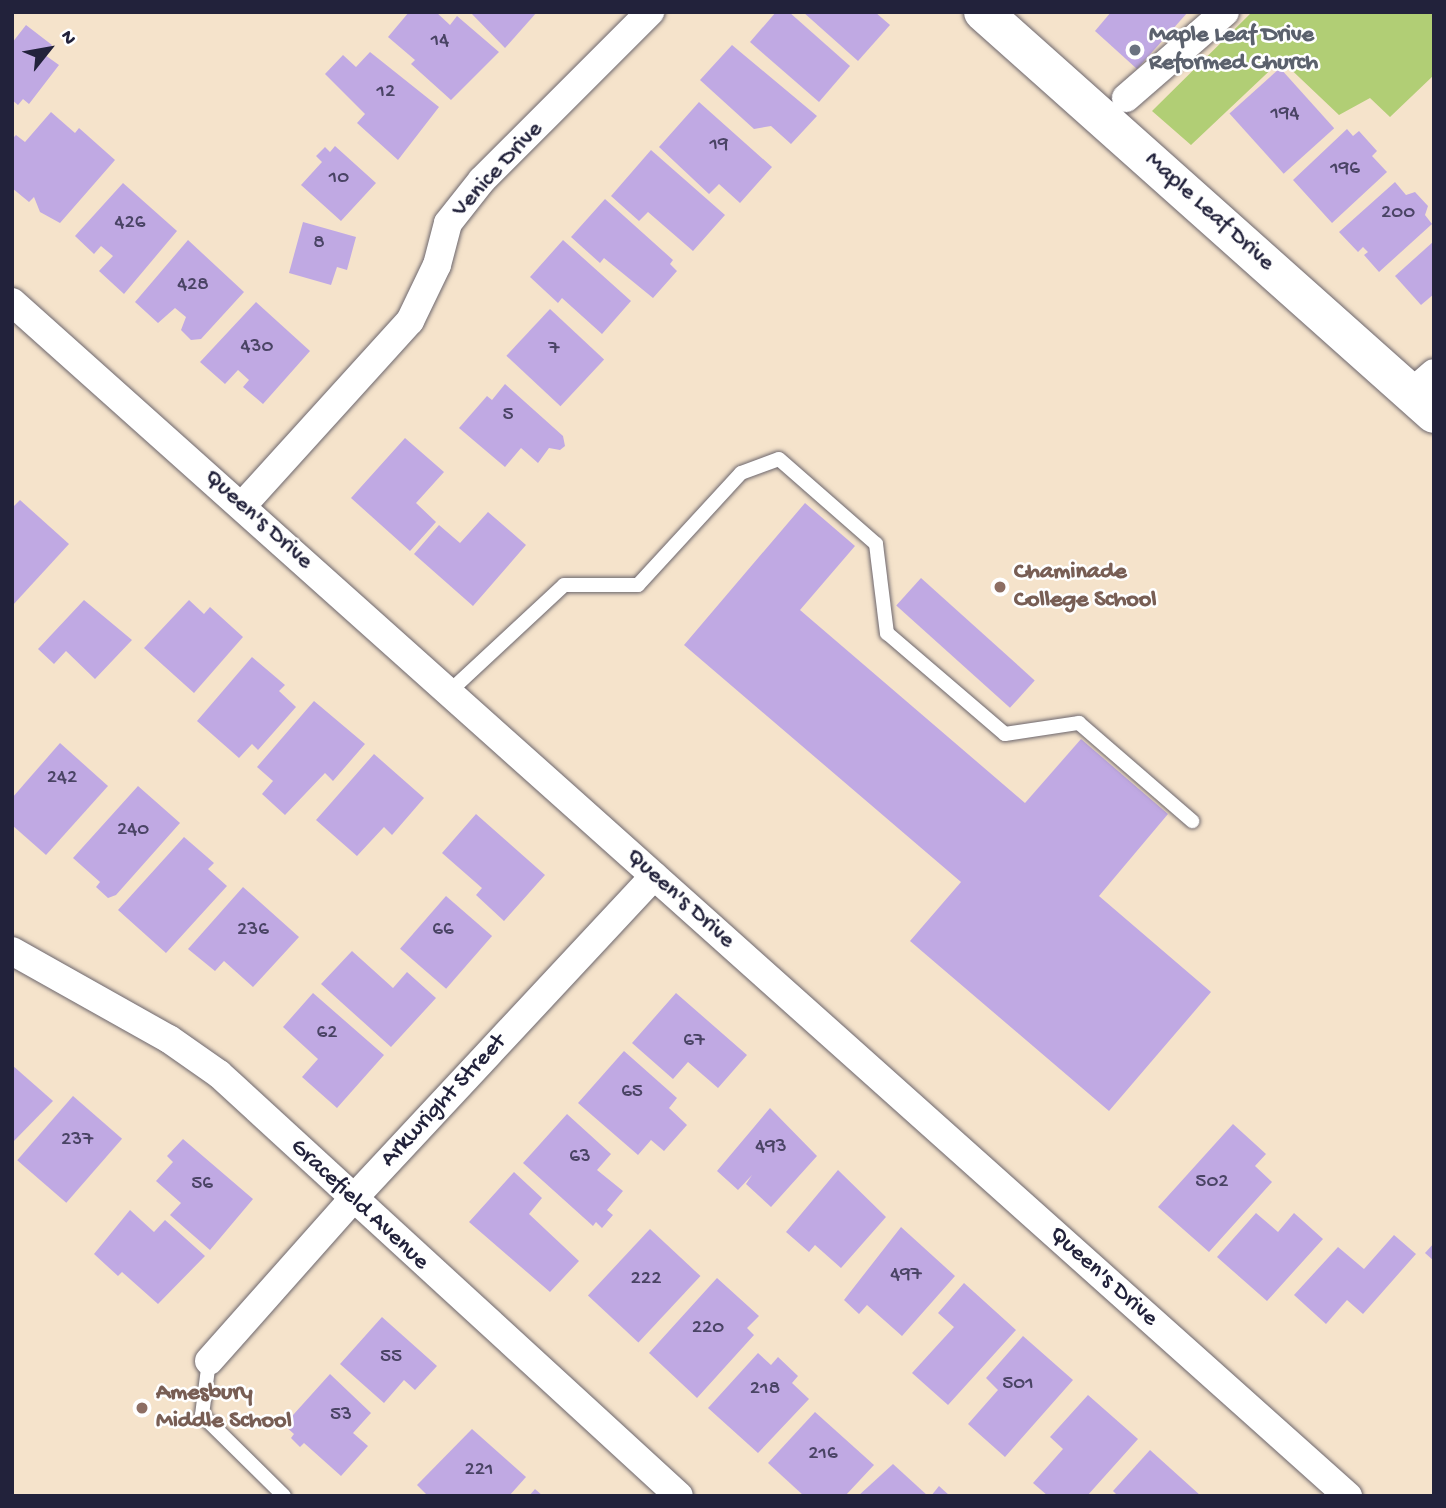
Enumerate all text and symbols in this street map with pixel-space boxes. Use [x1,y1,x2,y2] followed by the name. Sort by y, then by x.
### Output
[14,14,84,84] north arrow
[1149,22,1318,78] place label: Maple Leaf Drive Reformed Church
[54,27,80,49] text: N
[431,29,449,55] house number: 14
[1127,42,1143,58] marker: Maple Leaf Drive Reformed Church
[377,80,395,106] house number: 12
[1271,102,1299,128] house number: 194
[446,116,550,224] street label: Venice Drive
[709,133,729,159] house number: 19
[1138,146,1280,278] street label: Maple Leaf Drive
[1330,157,1360,183] house number: 196
[329,166,349,192] house number: 10
[1381,201,1415,227] house number: 200
[115,211,145,237] house number: 426
[313,231,325,257] house number: 8
[177,273,209,299] house number: 428
[241,335,273,361] house number: 430
[549,337,559,363] house number: 7
[502,403,514,429] house number: 5
[198,464,318,576] street label: Queen's Drive
[1014,559,1157,615] place label: Chaminade College School
[992,579,1008,595] marker: Chaminade College School
[47,766,77,792] house number: 242
[117,818,149,844] house number: 240
[620,843,740,955] street label: Queen's Drive
[237,918,269,944] house number: 236
[432,918,454,944] house number: 66
[317,1021,337,1047] house number: 62
[375,1028,513,1174] street label: Arkwright Street
[683,1029,705,1055] house number: 67
[621,1080,643,1106] house number: 65
[61,1128,93,1154] house number: 237
[283,1133,435,1277] street label: Gracefield Avenue
[755,1135,787,1161] house number: 493
[569,1145,591,1171] house number: 63
[1195,1170,1229,1196] house number: 502
[191,1172,213,1198] house number: 56
[1043,1221,1163,1333] street label: Queen's Drive
[890,1263,922,1289] house number: 497
[631,1267,661,1293] house number: 222
[692,1316,724,1342] house number: 220
[380,1345,402,1371] house number: 55
[1002,1372,1034,1398] house number: 501
[750,1377,780,1403] house number: 218
[156,1380,292,1436] place label: Amesbury Middle School
[134,1400,150,1416] marker: Amesbury Middle School
[330,1403,352,1429] house number: 53
[808,1442,838,1468] house number: 216
[464,1458,494,1484] house number: 221

